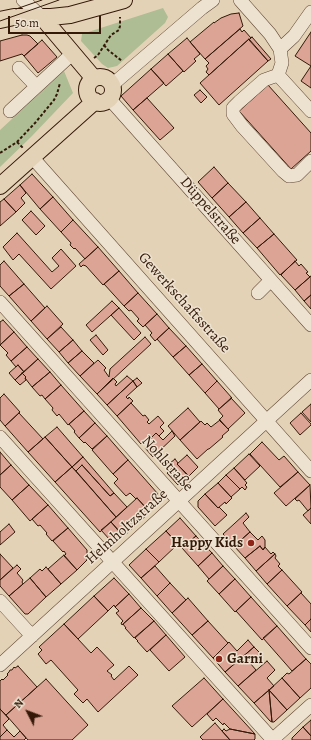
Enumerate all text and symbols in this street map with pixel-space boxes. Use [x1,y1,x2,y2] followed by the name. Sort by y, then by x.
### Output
[10,8,103,34] scale bar
[15,15,39,31] text: 50 m
[176,173,244,249] street label: Düppelstraße
[134,249,234,357] street label: Gewerkschaftsstraße
[137,432,197,496] street label: Nohlstraße
[82,486,172,568] street label: Helmholtzstraße
[171,534,243,552] place label: Happy Kids
[246,538,256,548] marker: Happy Kids
[227,650,263,668] place label: Garni
[214,654,224,664] marker: Garni
[8,692,48,732] north arrow
[10,696,27,712] text: N

